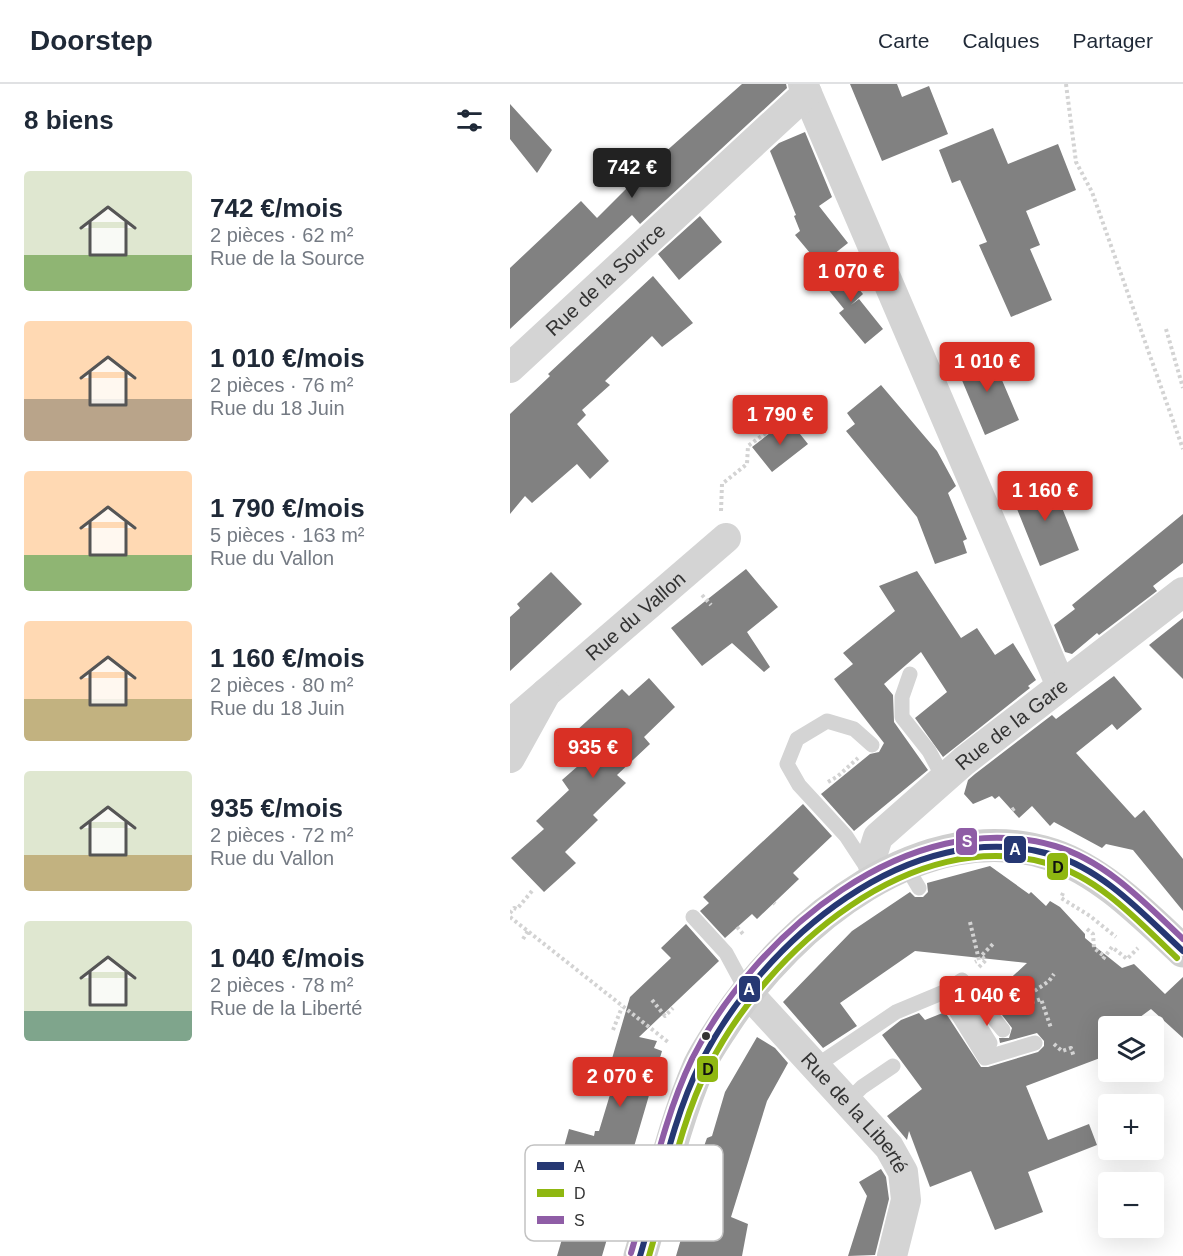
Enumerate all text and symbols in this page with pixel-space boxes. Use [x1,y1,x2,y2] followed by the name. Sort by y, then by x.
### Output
[30,25,153,56] text: Doorstep
[878,29,929,52] text: Carte
[962,29,1039,52] text: Calques
[1072,29,1153,52] text: Partager
[453,104,486,137] icon: filters
[24,105,114,135] text: 8 biens
[590,148,674,199] pin: 742 €
[607,156,657,178] text: 742 €
[210,193,343,223] text: 742 €/mois
[72,195,144,267] icon: home
[541,219,670,340] street label: Rue de la Source
[210,224,353,246] text: 2 pièces · 62 m²
[210,247,365,269] text: Rue de la Source
[796,252,906,303] pin: 1 070 €
[818,260,884,282] text: 1 070 €
[932,342,1042,393] pin: 1 010 €
[210,343,365,373] text: 1 010 €/mois
[72,345,144,417] icon: home
[954,350,1020,372] text: 1 010 €
[210,374,353,396] text: 2 pièces · 76 m²
[725,395,835,446] pin: 1 790 €
[210,397,345,419] text: Rue du 18 Juin
[747,403,813,425] text: 1 790 €
[990,471,1100,522] pin: 1 160 €
[1012,479,1078,501] text: 1 160 €
[210,493,365,523] text: 1 790 €/mois
[72,495,144,567] icon: home
[210,524,365,546] text: 5 pièces · 163 m²
[210,547,334,569] text: Rue du Vallon
[581,567,690,665] street label: Rue du Vallon
[210,643,365,673] text: 1 160 €/mois
[72,645,144,717] icon: home
[210,674,353,696] text: 2 pièces · 80 m²
[951,674,1072,774] street label: Rue de la Gare
[210,697,345,719] text: Rue du 18 Juin
[551,728,635,779] pin: 935 €
[568,736,618,758] text: 935 €
[210,793,343,823] text: 935 €/mois
[72,795,144,867] icon: home
[210,824,353,846] text: 2 pièces · 72 m²
[955,827,978,856] line badge: S
[962,833,973,850] text: S
[1003,835,1027,864] line badge: A
[1009,841,1021,858] text: A
[210,847,334,869] text: Rue du Vallon
[1046,852,1069,881] line badge: D
[1052,859,1064,876] text: D
[210,943,365,973] text: 1 040 €/mois
[72,945,144,1017] icon: home
[210,974,353,996] text: 2 pièces · 78 m²
[738,975,761,1003] line badge: A
[932,976,1042,1027] pin: 1 040 €
[743,981,755,998] text: A
[954,984,1020,1006] text: 1 040 €
[210,997,362,1019] text: Rue de la Liberté
[1098,1016,1164,1238] map controls
[1098,1016,1164,1082] button: layers
[700,1030,712,1042] unlabelled marker
[797,1048,912,1177] street label: Rue de la Liberté
[696,1055,719,1083] line badge: D
[565,1057,675,1108] pin: 2 070 €
[702,1061,714,1078] text: D
[587,1065,653,1087] text: 2 070 €
[1098,1094,1164,1160] button: +
[525,1145,723,1241] legend
[574,1158,585,1175] text: A
[1098,1172,1164,1238] button: −
[574,1185,586,1202] text: D
[574,1212,585,1229] text: S

